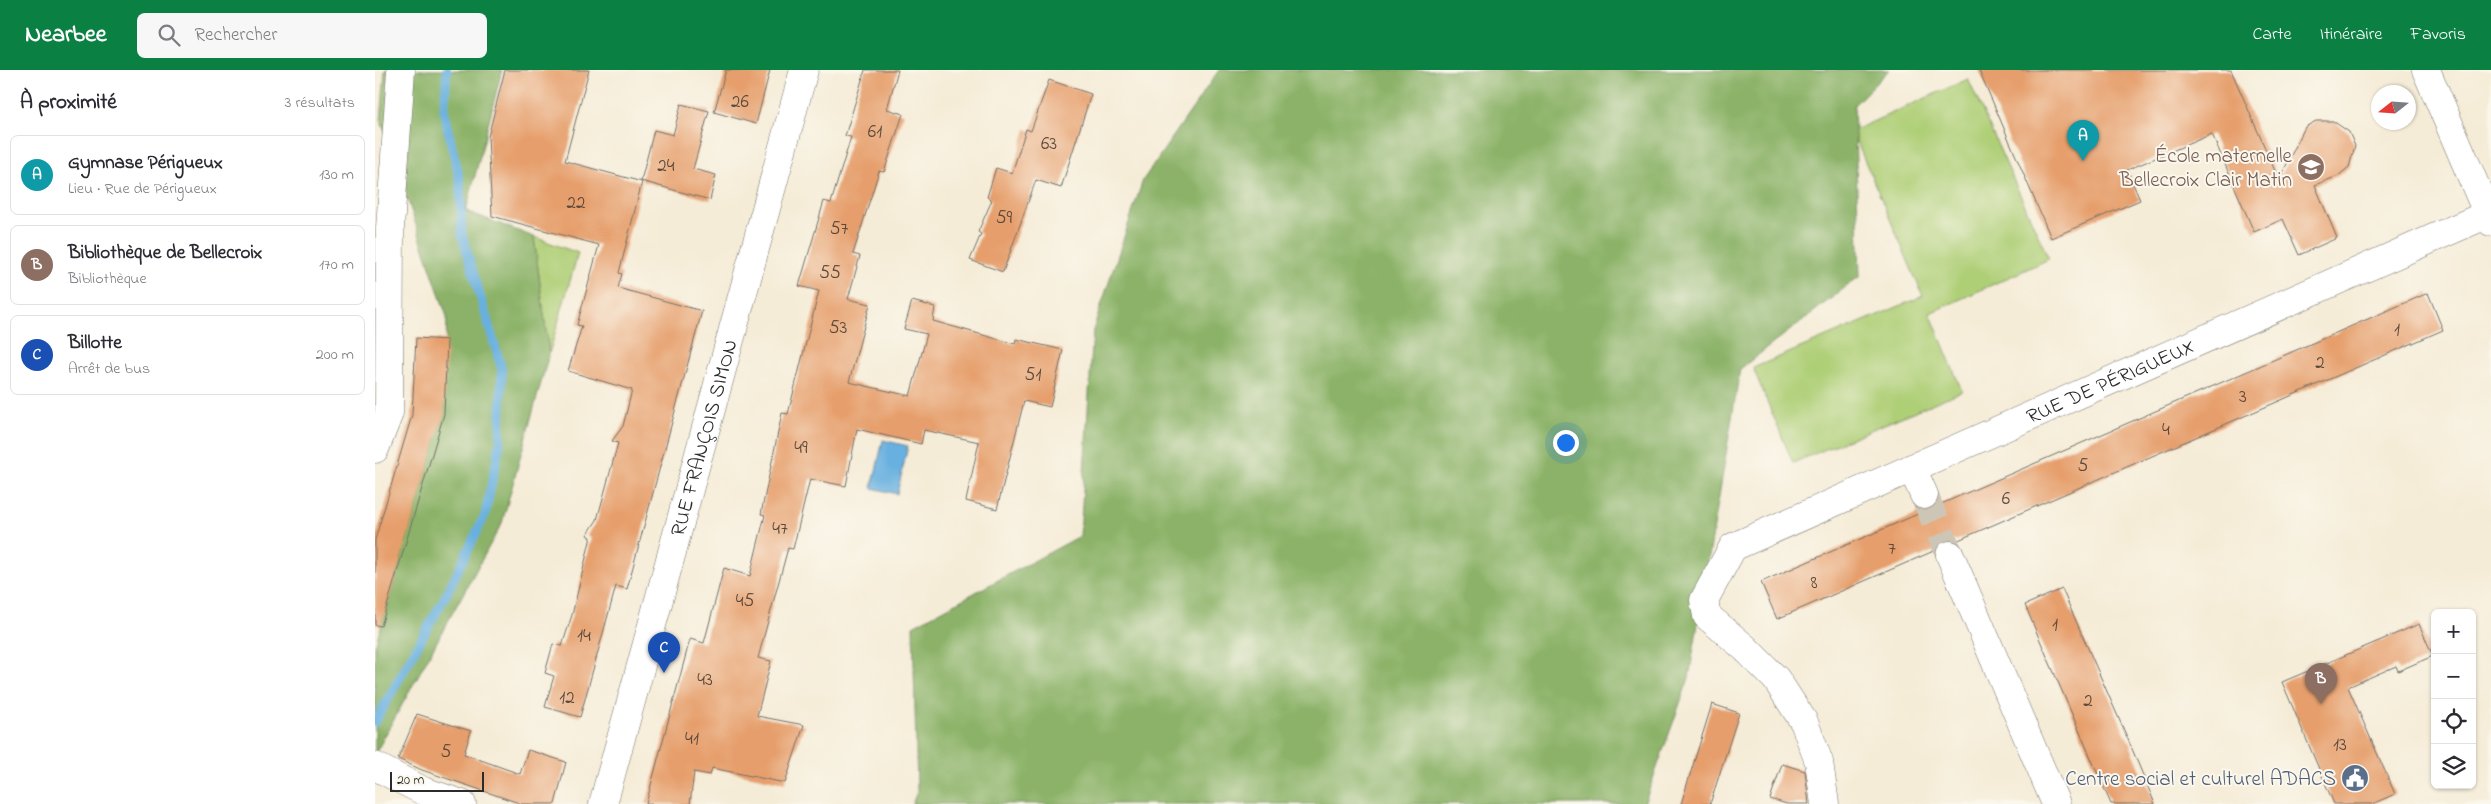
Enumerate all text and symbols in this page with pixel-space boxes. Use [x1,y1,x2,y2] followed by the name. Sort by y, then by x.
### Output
[137,13,487,58] search box
[25,18,107,53] text: Nearbee
[155,21,183,49] icon: search
[195,22,277,49] text: Rechercher
[2252,22,2292,48] text: Carte
[2320,22,2382,48] text: Itinéraire
[2410,22,2466,48] text: Favoris
[2371,85,2416,130] north arrow
[20,88,117,118] text: À proximité
[731,89,749,116] house number: 26
[285,91,355,115] text: 3 résultats
[868,119,882,146] house number: 61
[2067,120,2099,161] pin: A
[1041,131,1057,158] house number: 63
[2119,142,2293,196] place label: École maternelle Bellecroix Clair Matin
[68,150,223,177] text: Gymnase Périgueux
[2296,152,2326,182] school or university icon: École maternelle Bellecroix Clair Matin
[657,153,675,180] house number: 24
[32,163,42,187] text: A
[319,163,354,187] text: 130 m
[68,177,217,201] text: Lieu · Rue de Périgueux
[567,190,585,217] house number: 22
[996,205,1013,232] house number: 59
[830,216,849,243] house number: 57
[68,240,262,267] text: Bibliothèque de Bellecroix
[32,253,42,277] text: B
[319,253,354,277] text: 170 m
[819,260,841,287] house number: 55
[68,267,147,291] text: Bibliothèque
[829,315,848,342] house number: 53
[2394,317,2400,344] house number: 1
[68,330,122,357] text: Billotte
[2022,332,2200,433] street label: RUE DE PÉRIGUEUX
[664,336,747,540] street label: RUE FRANÇOIS SIMON
[33,343,41,367] text: C
[316,343,354,367] text: 200 m
[2315,350,2325,377] house number: 2
[68,357,150,381] text: Arrêt de bus
[1025,362,1041,389] house number: 51
[2239,384,2247,411] house number: 3
[2162,417,2170,444] house number: 4
[1553,430,1579,456] your location
[794,435,808,462] house number: 49
[2078,453,2089,480] house number: 5
[2002,486,2010,513] house number: 6
[772,516,788,543] house number: 47
[1888,536,1896,563] house number: 7
[1810,570,1818,597] house number: 8
[736,588,754,615] house number: 45
[2431,609,2476,789] map controls
[2431,609,2476,654] button: +
[2052,612,2058,639] house number: 1
[577,623,591,650] house number: 14
[648,632,680,673] pin: C
[2431,654,2476,699] button: −
[2305,663,2337,704] pin: B
[697,667,713,694] house number: 43
[559,685,575,712] house number: 12
[2083,688,2093,715] house number: 2
[2431,699,2476,744] button: locate
[685,726,699,753] house number: 41
[2333,732,2347,759] house number: 13
[441,739,452,766] house number: 5
[2431,744,2476,789] button: layers
[2340,763,2370,793] public building icon: Centre social et culturel ADACS
[2065,765,2336,795] place label: Centre social et culturel ADACS
[390,769,484,792] scale bar
[397,770,424,791] text: 20 m

